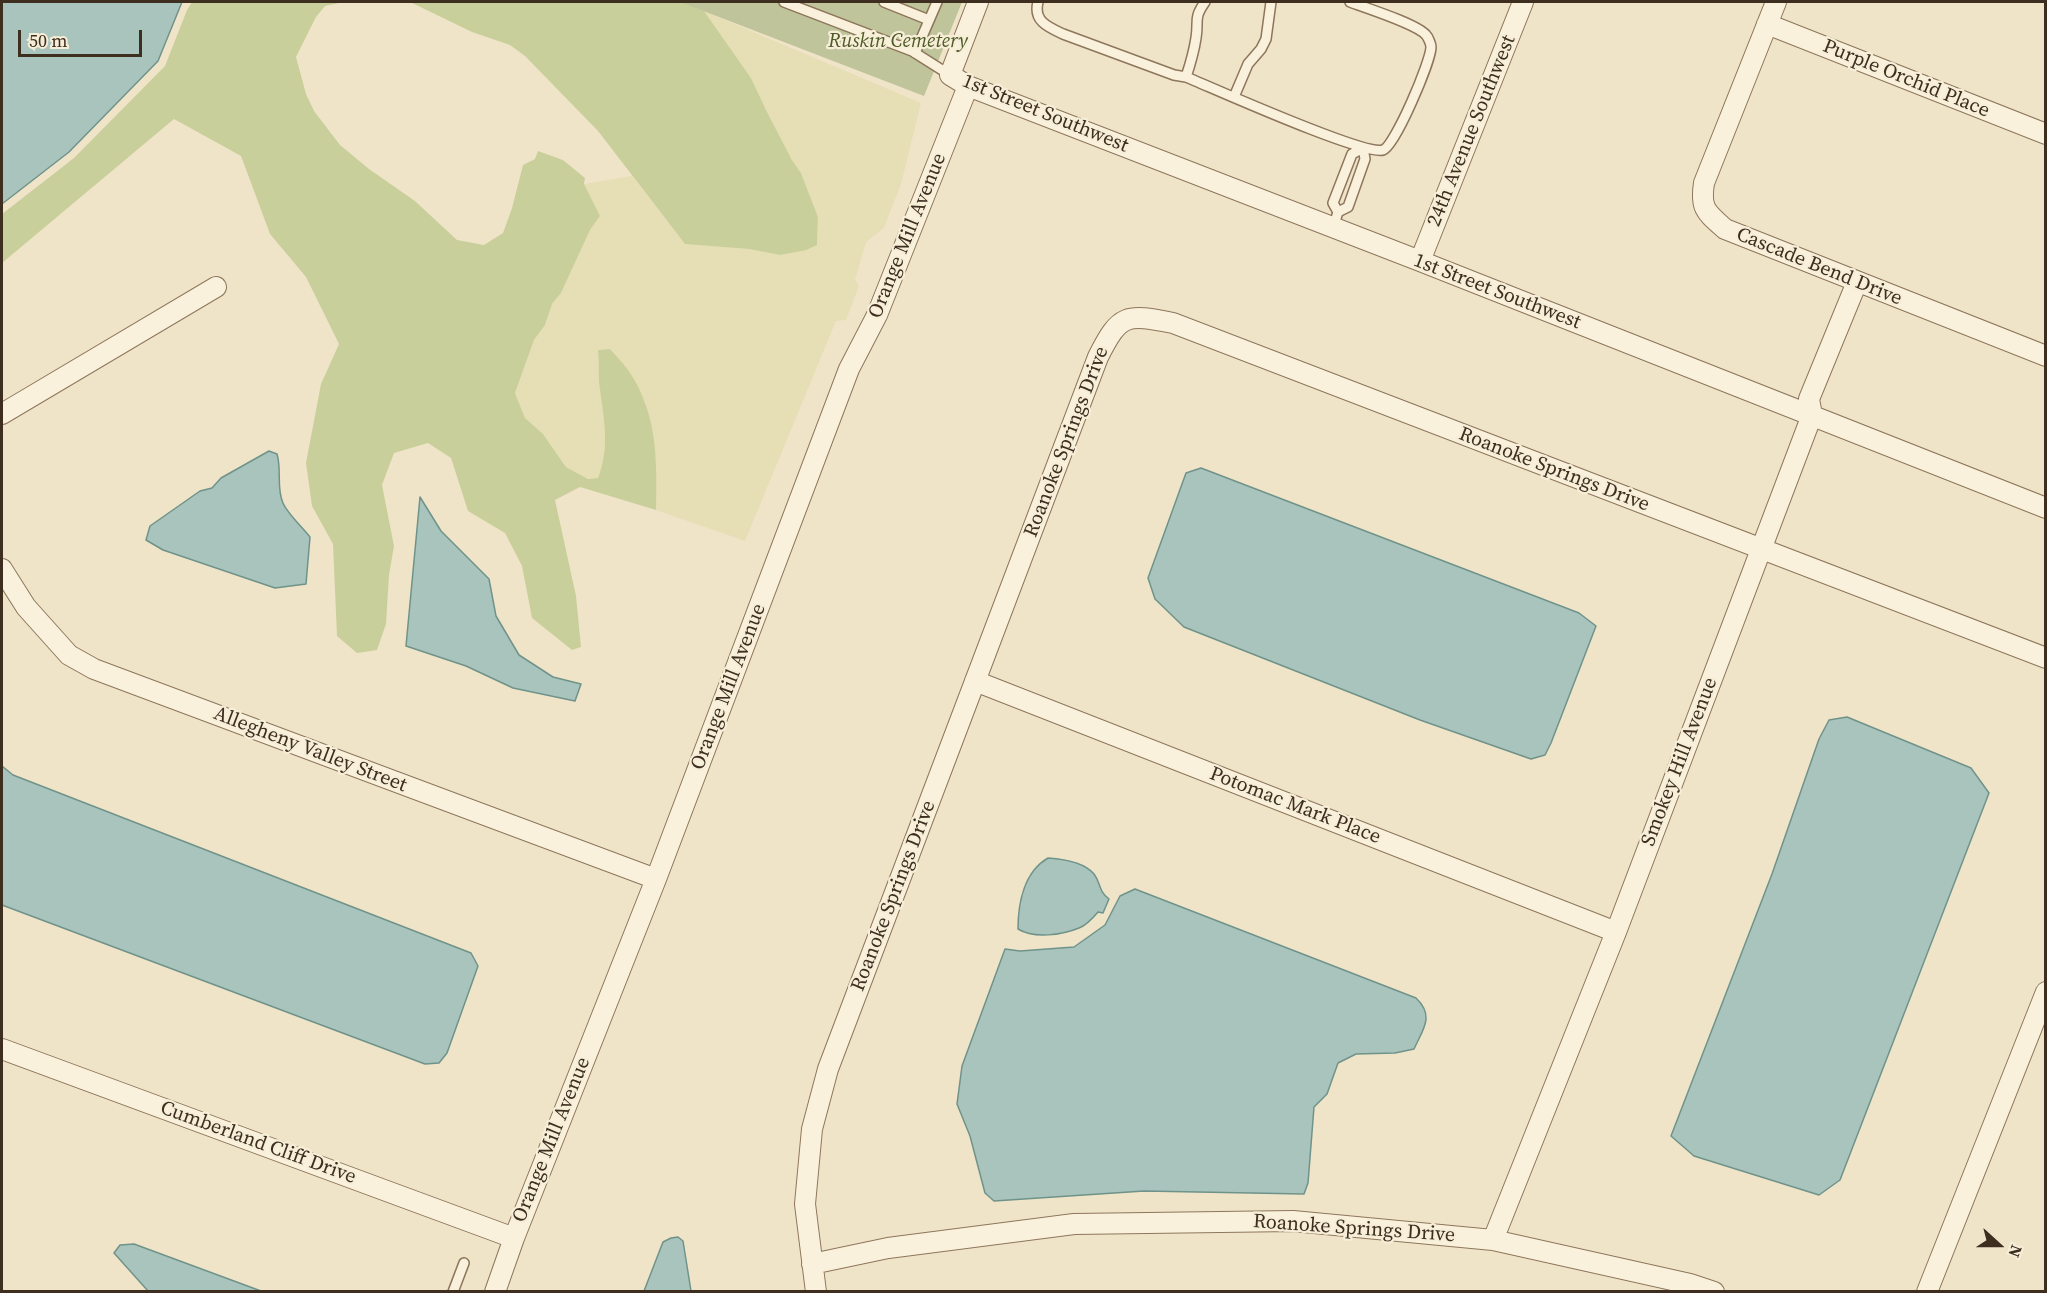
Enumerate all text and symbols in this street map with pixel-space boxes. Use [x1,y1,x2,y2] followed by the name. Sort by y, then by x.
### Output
[21,18,146,56] scale bar
[29,28,67,53] text: 50 m
[828,30,968,54] park label: Ruskin Cemetery
[1423,32,1521,230] street label: 24th Avenue Southwest
[1819,35,1993,123] street label: Purple Orchid Place
[958,70,1132,158] street label: 1st Street Southwest
[864,150,952,322] street label: Orange Mill Avenue
[1733,223,1905,311] street label: Cascade Bend Drive
[1410,249,1584,335] street label: 1st Street Southwest
[1020,343,1114,541] street label: Roanoke Springs Drive
[1455,423,1653,517] street label: Roanoke Springs Drive
[686,601,772,773] street label: Orange Mill Avenue
[1637,674,1723,850] street label: Smokey Hill Avenue
[210,702,410,798] street label: Allegheny Valley Street
[1206,762,1384,850] street label: Potomac Mark Place
[847,797,941,995] street label: Roanoke Springs Drive
[508,1054,596,1226] street label: Orange Mill Avenue
[157,1096,359,1190] street label: Cumberland Cliff Drive
[1252,1210,1456,1248] street label: Roanoke Springs Drive
[1969,1215,2029,1275] north arrow
[2003,1242,2028,1261] text: N

